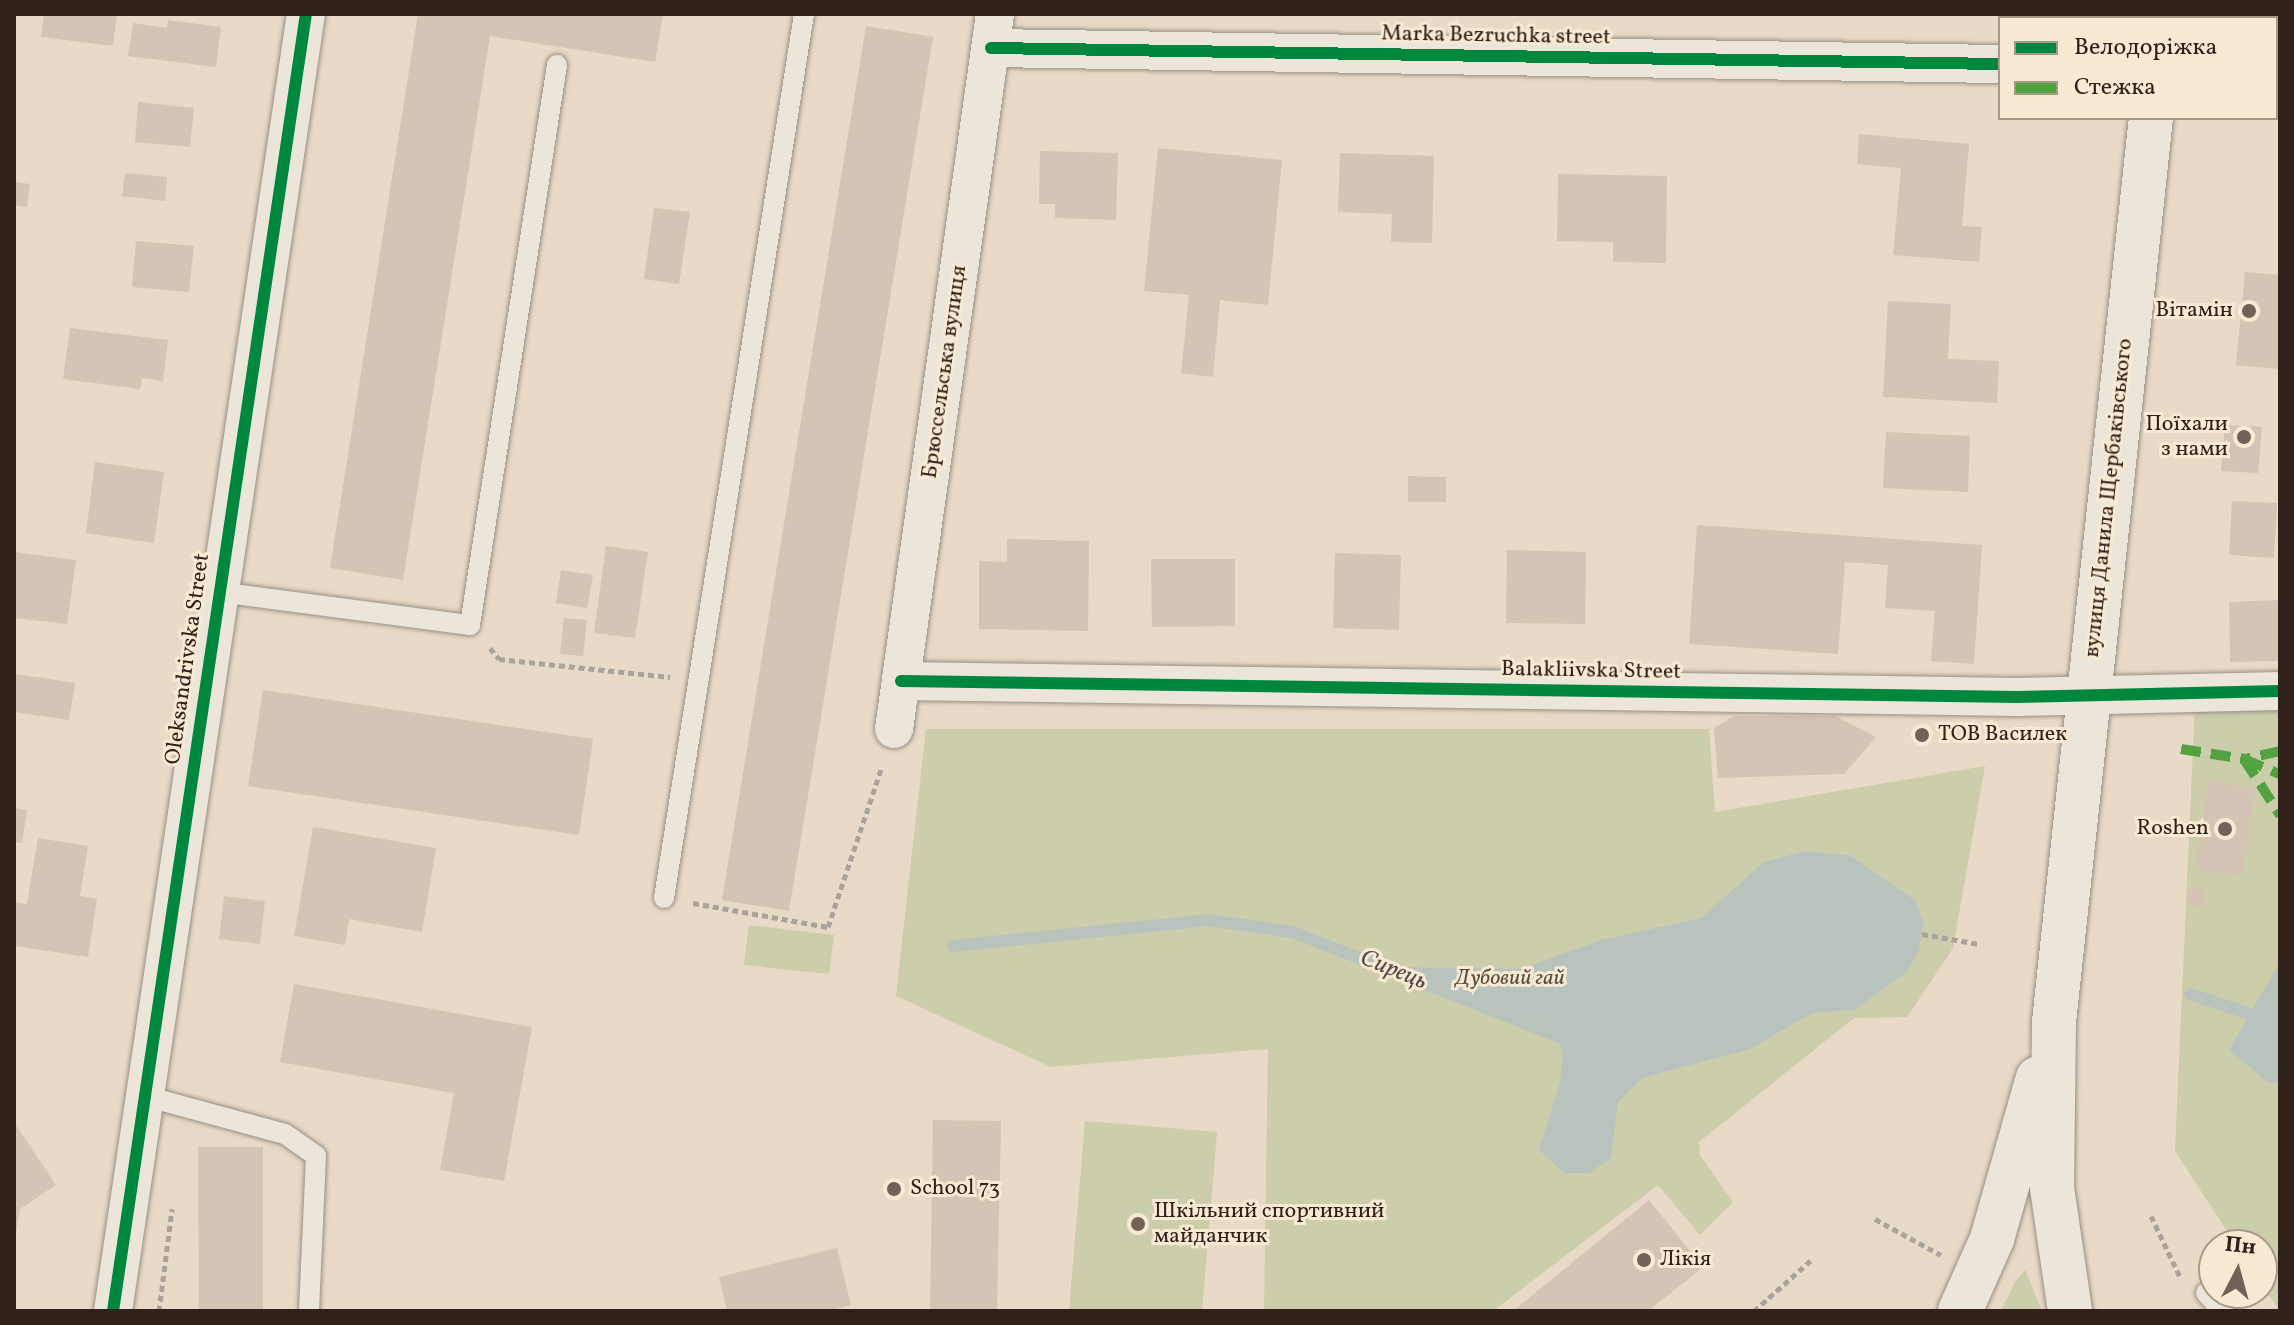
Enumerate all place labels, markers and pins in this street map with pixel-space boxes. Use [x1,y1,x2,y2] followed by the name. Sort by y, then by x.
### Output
[2155,298,2233,324] place label: Вітамін
[2240,302,2258,320] marker: Вітамін
[2146,411,2228,462] place label: Поїхали з нами
[2235,428,2253,446] marker: Поїхали з нами
[1938,722,2067,748] place label: ТОВ Василек
[1913,726,1931,744] marker: ТОВ Василек
[2137,816,2209,842] place label: Roshen
[2216,820,2234,838] marker: Roshen
[910,1176,1000,1202] place label: School 73
[885,1180,903,1198] marker: School 73
[1154,1198,1384,1250] place label: Шкільний спортивний майданчик
[1129,1215,1147,1233] marker: Шкільний спортивний майданчик
[1660,1247,1711,1273] place label: Лікія
[1635,1251,1653,1269] marker: Лікія

